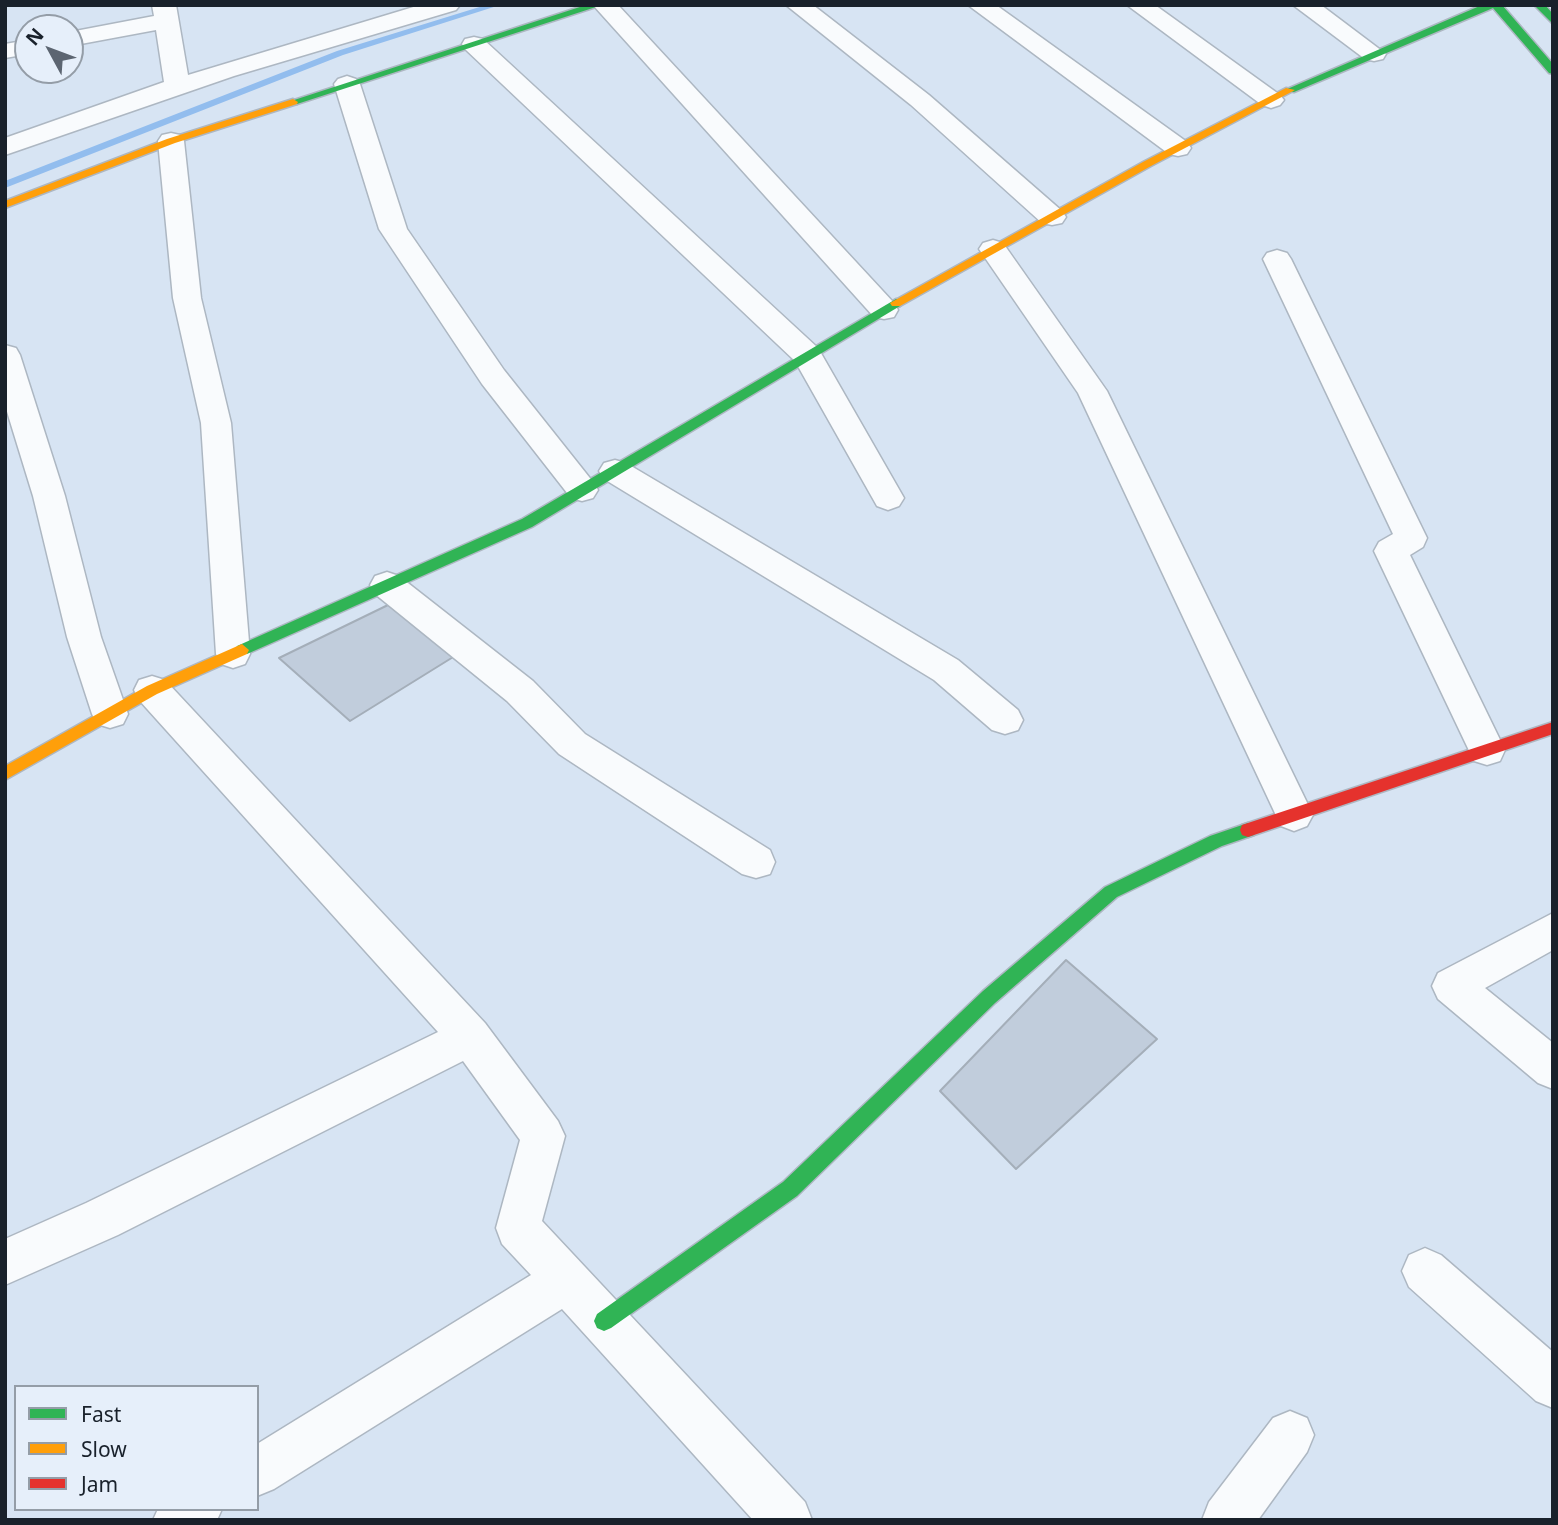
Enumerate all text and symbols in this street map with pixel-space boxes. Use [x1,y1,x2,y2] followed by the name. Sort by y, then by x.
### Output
[14,14,84,84] north arrow
[20,22,50,51] text: N
[14,1385,259,1511] legend
[81,1400,121,1428] text: Fast
[81,1435,127,1463] text: Slow
[81,1470,118,1498] text: Jam

